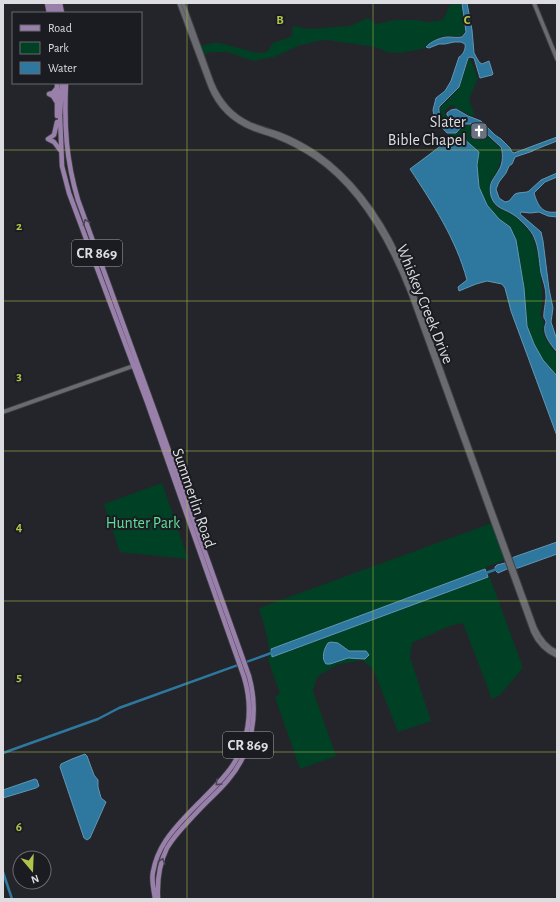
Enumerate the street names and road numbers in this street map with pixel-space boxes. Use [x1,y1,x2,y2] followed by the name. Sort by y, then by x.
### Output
[72,240,122,266] road number: CR 869
[393,242,456,366] street label: Whiskey Creek Drive
[169,446,219,550] street label: Summerlin Road
[223,732,273,758] road number: CR 869

